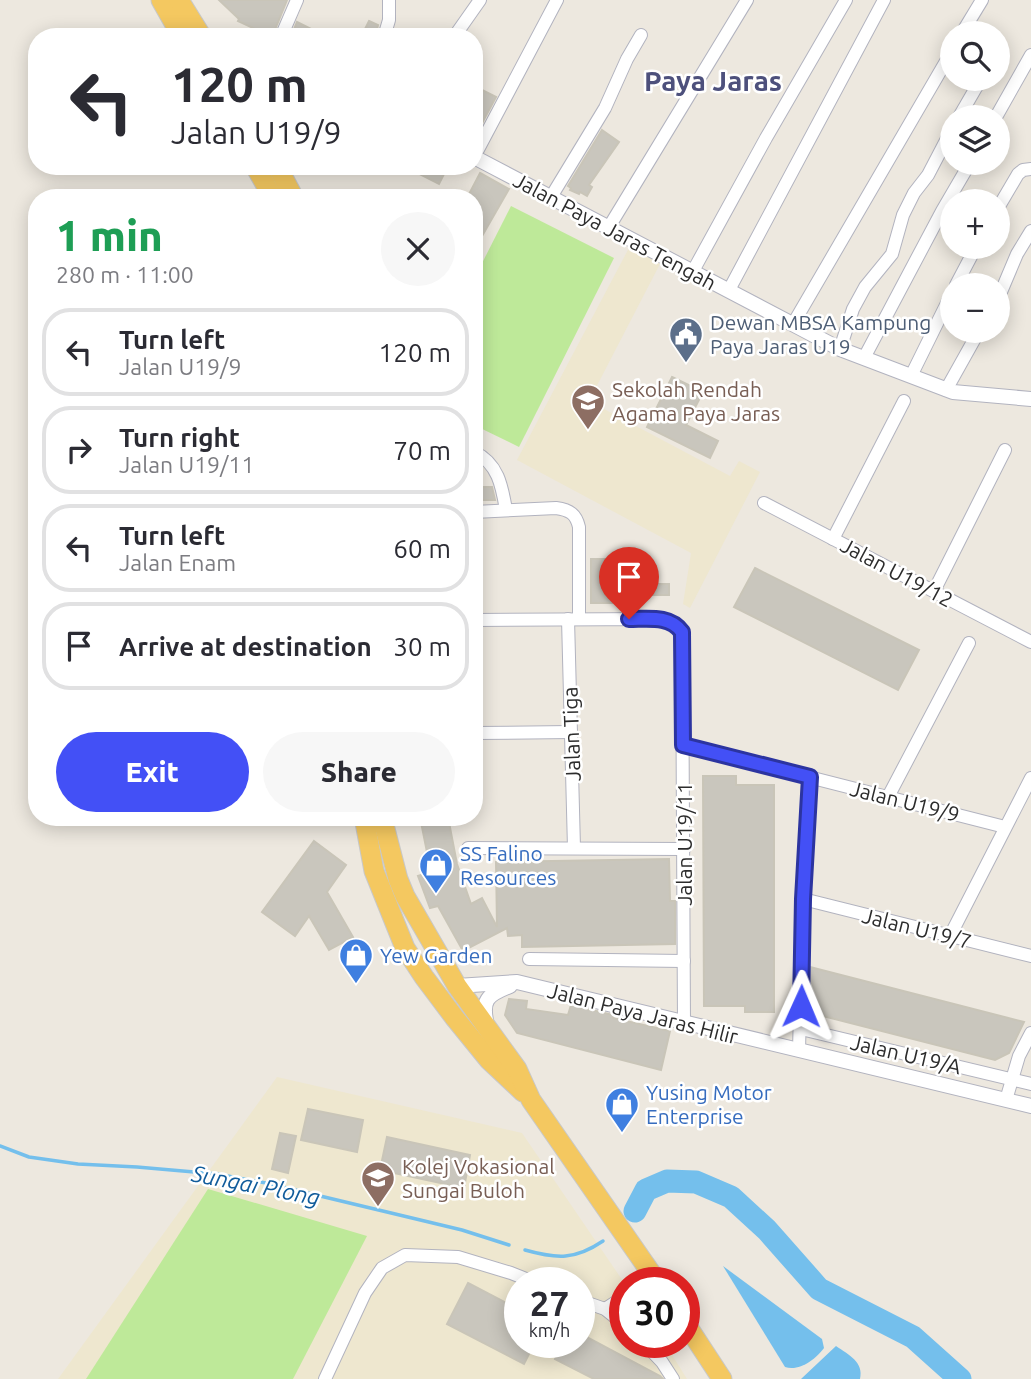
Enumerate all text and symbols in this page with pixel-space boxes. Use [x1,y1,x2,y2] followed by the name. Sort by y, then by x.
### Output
[940,21,1010,343] map controls
[940,21,1010,91] button: search
[56,56,147,147] icon: left
[171,56,308,111] text: 120 m
[644,65,782,96] district label: Paya Jaras
[940,105,1010,175] button: layers
[171,114,341,150] text: Jalan U19/9
[510,167,720,295] street label: Jalan Paya Jaras Tengah
[940,189,1010,259] button: +
[56,212,163,259] text: 1 min
[381,212,455,286] button: close
[56,262,194,287] text: 280 m · 11:00
[940,273,1010,343] button: −
[710,310,931,358] place label: Dewan MBSA Kampung Paya Jaras U19
[667,315,705,364] public building icon: Dewan MBSA Kampung Paya Jaras U19
[119,325,225,354] text: Turn left
[60,333,98,371] icon: left
[379,338,451,367] text: 120 m
[119,354,242,379] text: Jalan U19/9
[612,377,780,425] place label: Sekolah Rendah Agama Paya Jaras
[569,382,607,431] school or university icon: Sekolah Rendah Agama Paya Jaras
[119,423,240,452] text: Turn right
[60,431,98,469] icon: right
[393,436,451,465] text: 70 m
[119,452,255,477] text: Jalan U19/11
[119,521,225,550] text: Turn left
[60,529,98,567] icon: left
[837,532,957,612] street label: Jalan U19/12
[393,534,451,563] text: 60 m
[599,547,659,619] pin
[119,550,236,575] text: Jalan Enam
[610,558,648,596] icon: arrive
[60,627,98,665] icon: arrive
[119,632,372,661] text: Arrive at destination
[393,632,451,661] text: 30 m
[557,686,585,782] street label: Jalan Tiga
[56,732,249,812] button: Exit
[263,732,455,812] button: Share
[848,776,962,826] street label: Jalan U19/9
[672,782,696,906] street label: Jalan U19/11
[460,841,556,889] place label: SS Falino Resources
[417,846,455,895] shop icon: SS Falino Resources
[860,903,974,953] street label: Jalan U19/7
[337,936,375,985] shop icon: Yew Garden
[380,943,492,967] place label: Yew Garden
[764,969,838,1043] position arrow
[545,978,741,1048] street label: Jalan Paya Jaras Hilir
[848,1030,964,1078] street label: Jalan U19/A
[646,1080,772,1128] place label: Yusing Motor Enterprise
[603,1085,641,1134] shop icon: Yusing Motor Enterprise
[402,1154,555,1202] place label: Kolej Vokasional Sungai Buloh
[359,1159,397,1208] school or university icon: Kolej Vokasional Sungai Buloh
[189,1160,322,1210] water label: Sungai Plong
[609,1267,700,1358] speed limit sign: 30
[530,1283,569,1323] text: 27
[529,1320,570,1340] text: km/h

